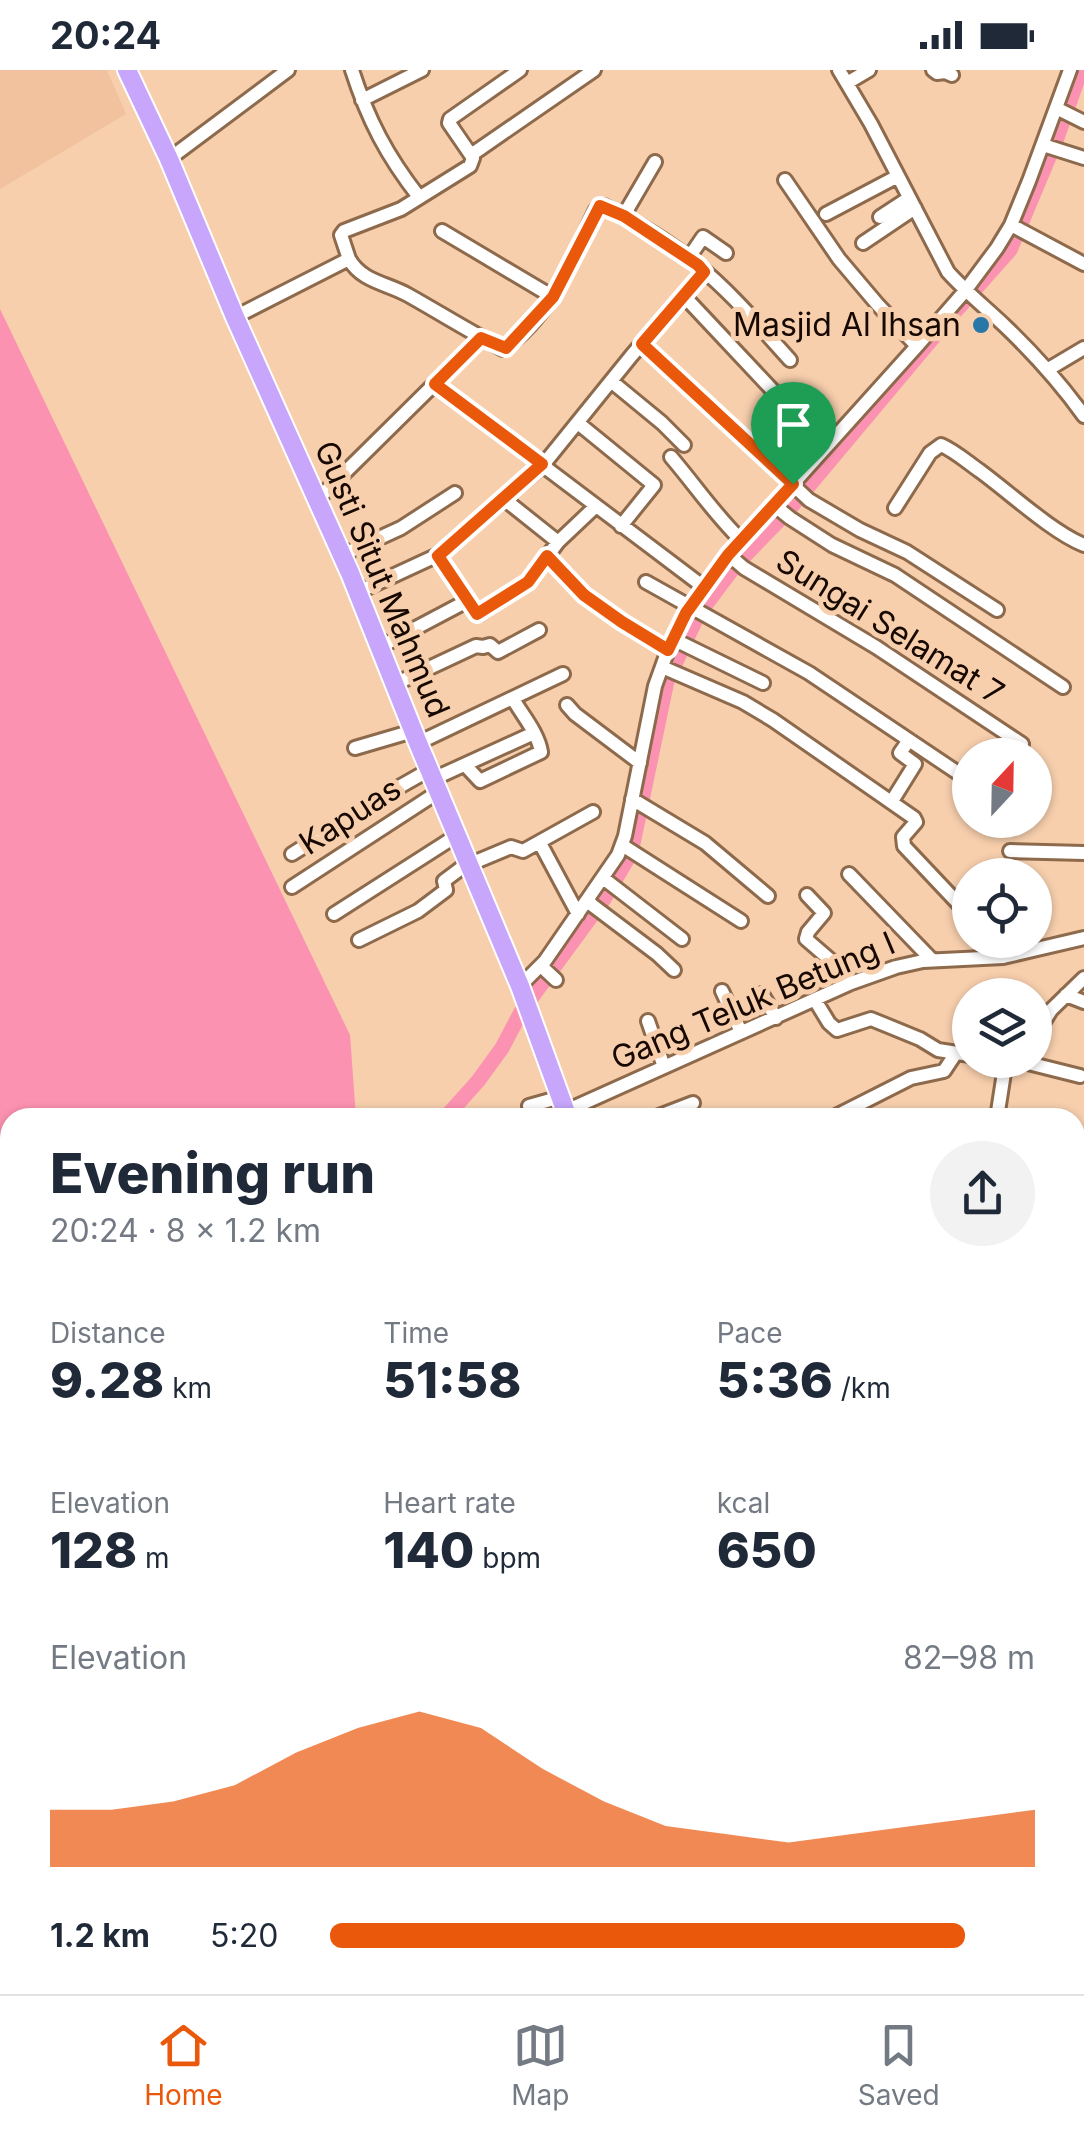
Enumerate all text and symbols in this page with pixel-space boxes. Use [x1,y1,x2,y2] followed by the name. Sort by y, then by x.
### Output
[50,12,161,58] text: 20:24
[733,305,961,344] place label: Masjid Al Ihsan
[970,314,992,336] marker: Masjid Al Ihsan
[751,382,836,485] pin
[766,397,821,452] icon: arrive
[307,435,458,723] street label: Gusti Situt Mahmud
[769,541,1011,712] street label: Sungai Selamat 7
[952,738,1052,838] north arrow
[952,738,1052,1078] map controls
[292,768,408,863] street label: Kapuas
[952,858,1052,958] button: locate
[605,923,901,1078] street label: Gang Teluk Betung I
[952,978,1052,1078] button: layers
[50,1140,375,1206] text: Evening run
[930,1141,1035,1246] button: share
[50,1211,321,1250] text: 20:24 · 8 × 1.2 km
[50,1316,166,1350] text: Distance
[383,1316,449,1350] text: Time
[717,1316,783,1350] text: Pace
[50,1350,164,1410] text: 9.28
[383,1350,521,1410] text: 51:58
[717,1350,833,1410] text: 5:36
[164,1371,212,1405] text: km
[833,1371,891,1405] text: /km
[50,1486,170,1520] text: Elevation
[383,1486,516,1520] text: Heart rate
[717,1486,770,1520] text: kcal
[50,1520,137,1580] text: 128
[383,1520,474,1580] text: 140
[717,1520,817,1580] text: 650
[137,1541,170,1575] text: m
[474,1541,541,1575] text: bpm
[50,1638,187,1677] text: Elevation
[903,1638,1035,1677] text: 82–98 m
[50,1916,150,1955] text: 1.2 km
[210,1916,278,1955] text: 5:20
[144,2018,223,2112] tab: Home
[511,2018,569,2112] tab: Map
[858,2018,940,2112] tab: Saved

